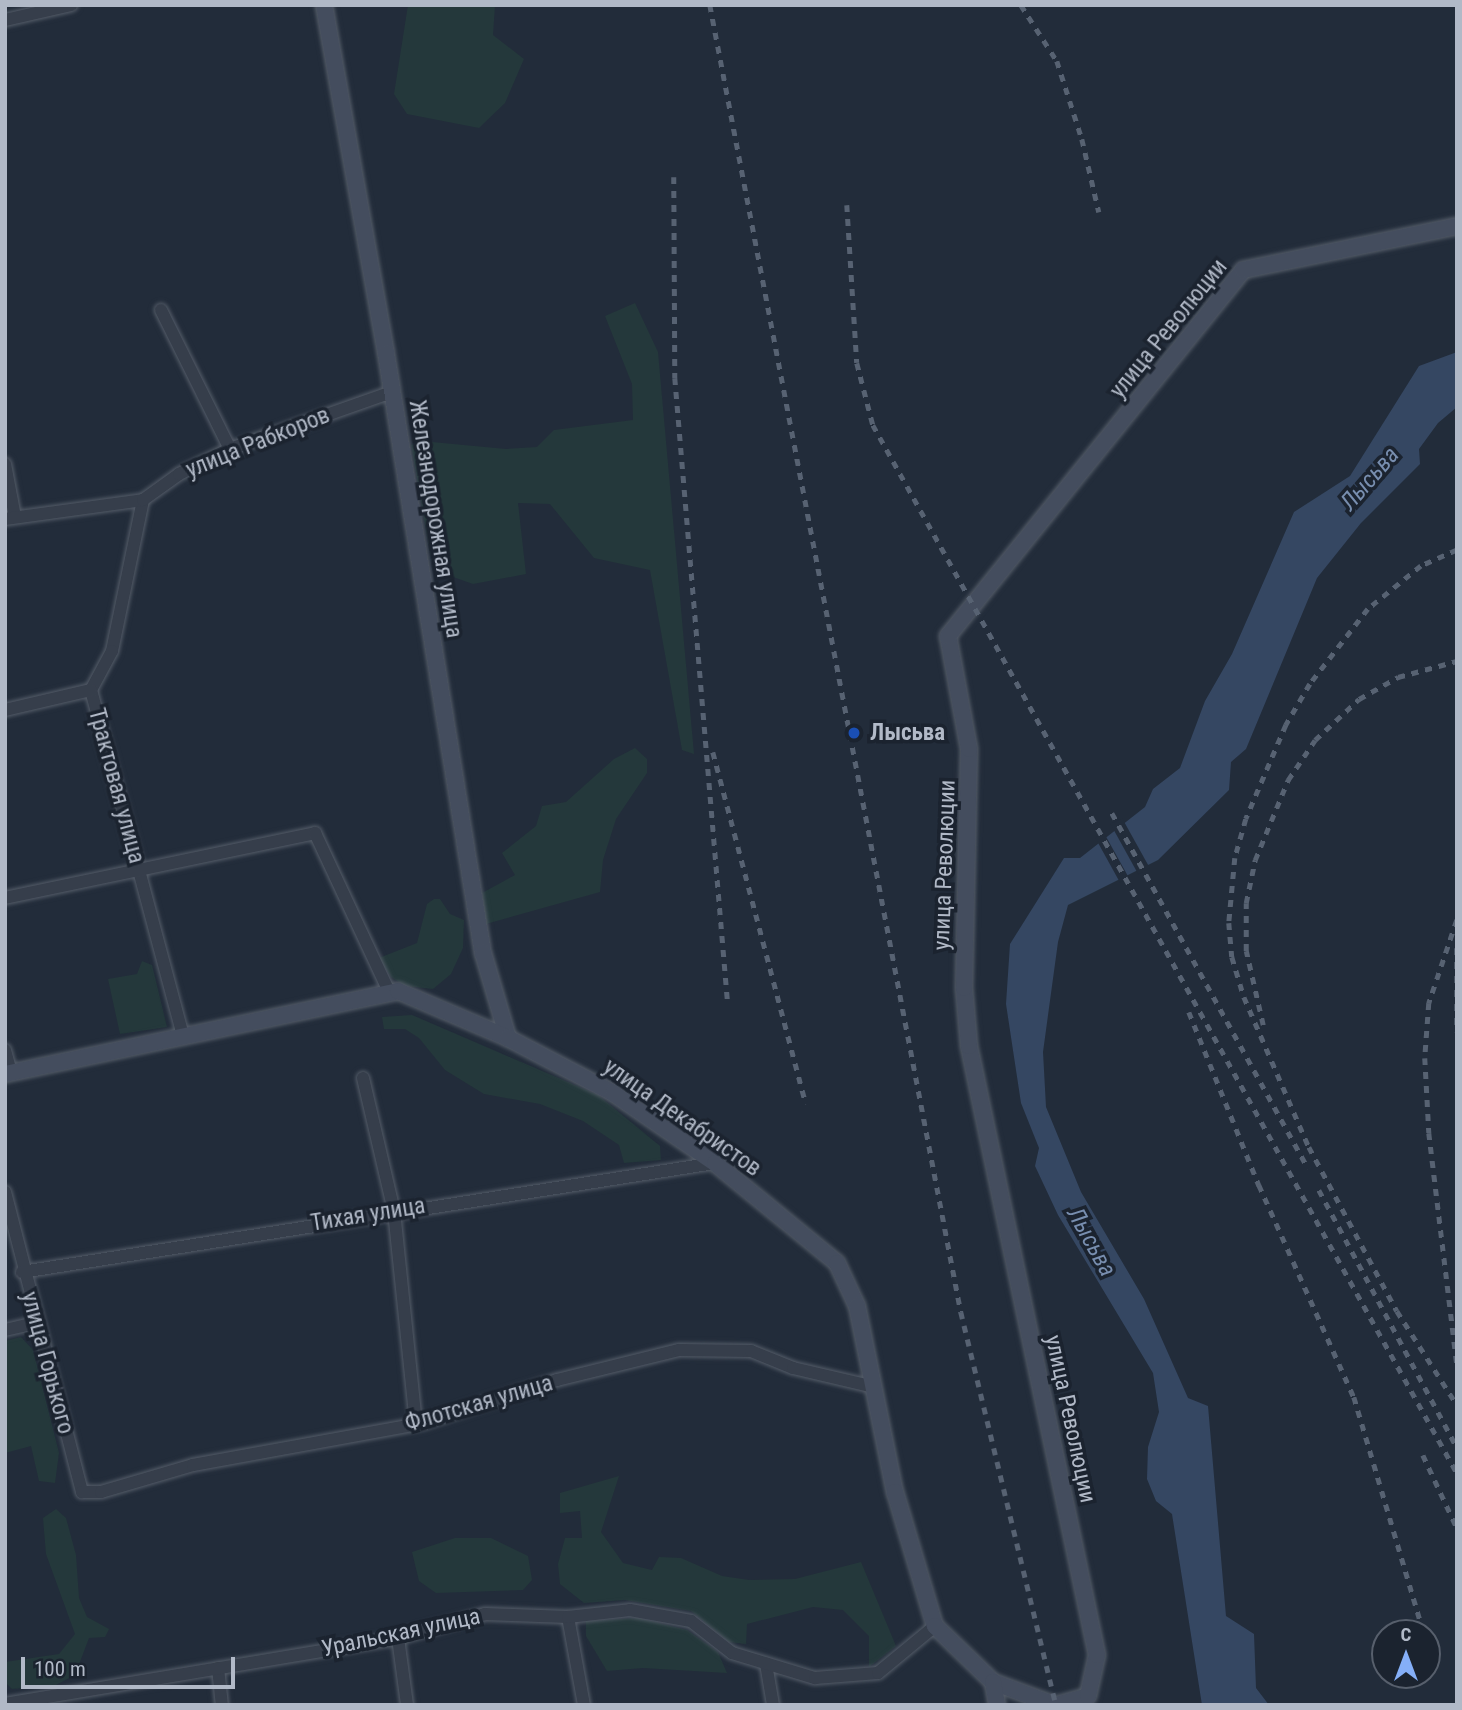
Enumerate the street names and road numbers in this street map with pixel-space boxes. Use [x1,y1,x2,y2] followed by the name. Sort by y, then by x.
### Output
[1105,254,1233,404] street label: улица Революции
[403,398,467,640] street label: Железнодорожная улица
[182,402,334,484] street label: улица Рабкоров
[82,705,150,867] street label: Трактовая улица
[928,779,962,951] street label: улица Революции
[598,1053,766,1183] street label: улица Декабристов
[309,1192,427,1238] street label: Тихая улица
[15,1289,79,1437] street label: улица Горького
[1039,1333,1101,1505] street label: улица Революции
[402,1370,556,1438] street label: Флотская улица
[319,1603,483,1663] street label: Уральская улица

